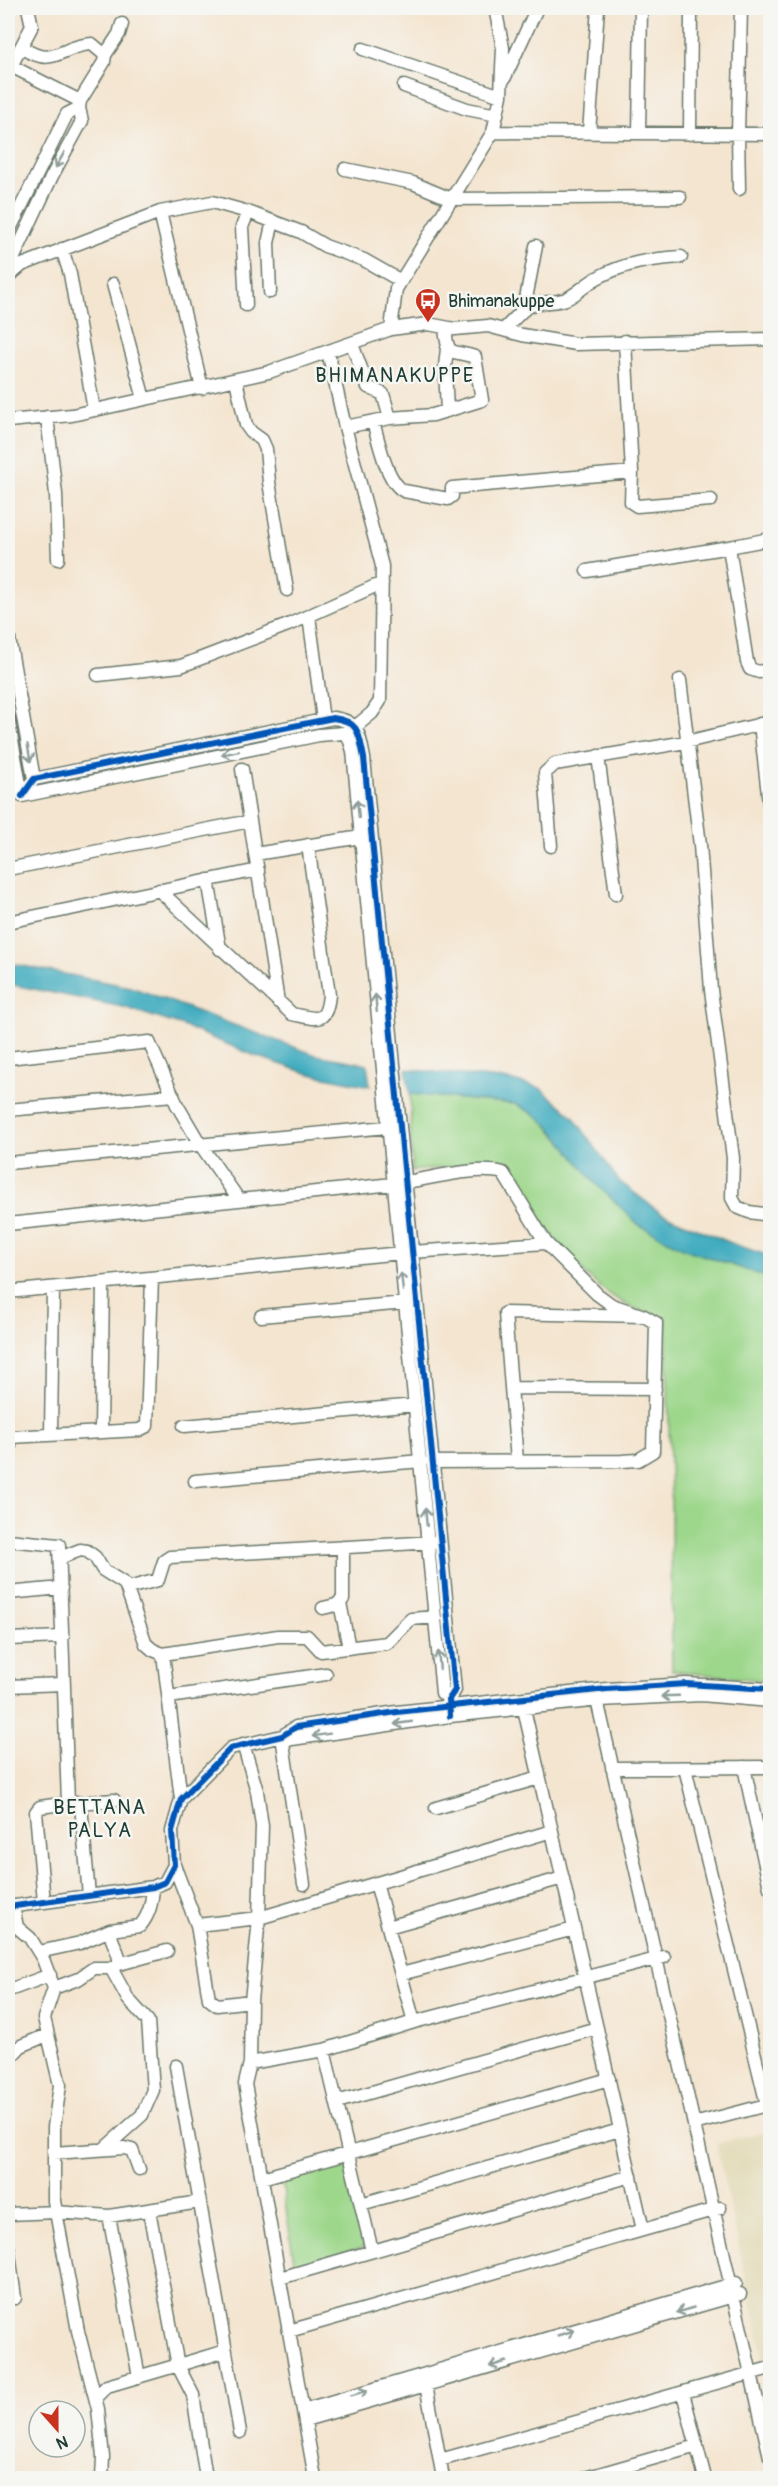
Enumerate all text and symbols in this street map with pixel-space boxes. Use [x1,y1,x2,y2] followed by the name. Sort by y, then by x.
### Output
[54,151,66,168] one-way arrow
[413,286,443,324] bus stop icon: Bhimanakuppe
[448,290,555,313] place label: Bhimanakuppe
[315,363,475,388] district label: BHIMANAKUPPE
[24,743,35,762] one-way arrow
[221,748,240,760] one-way arrow
[352,799,363,819] one-way arrow
[370,994,381,1014] one-way arrow
[397,1272,408,1292] one-way arrow
[420,1508,431,1528] one-way arrow
[433,1650,444,1670] one-way arrow
[661,1691,681,1702] one-way arrow
[394,1717,413,1728] one-way arrow
[312,1729,331,1740] one-way arrow
[53,1795,147,1843] district label: BETTANA PALYA
[676,2305,695,2316] one-way arrow
[556,2327,575,2338] one-way arrow
[489,2359,508,2371] one-way arrow
[349,2387,368,2398] one-way arrow
[27,2399,87,2459] north arrow
[53,2431,71,2453] text: N

